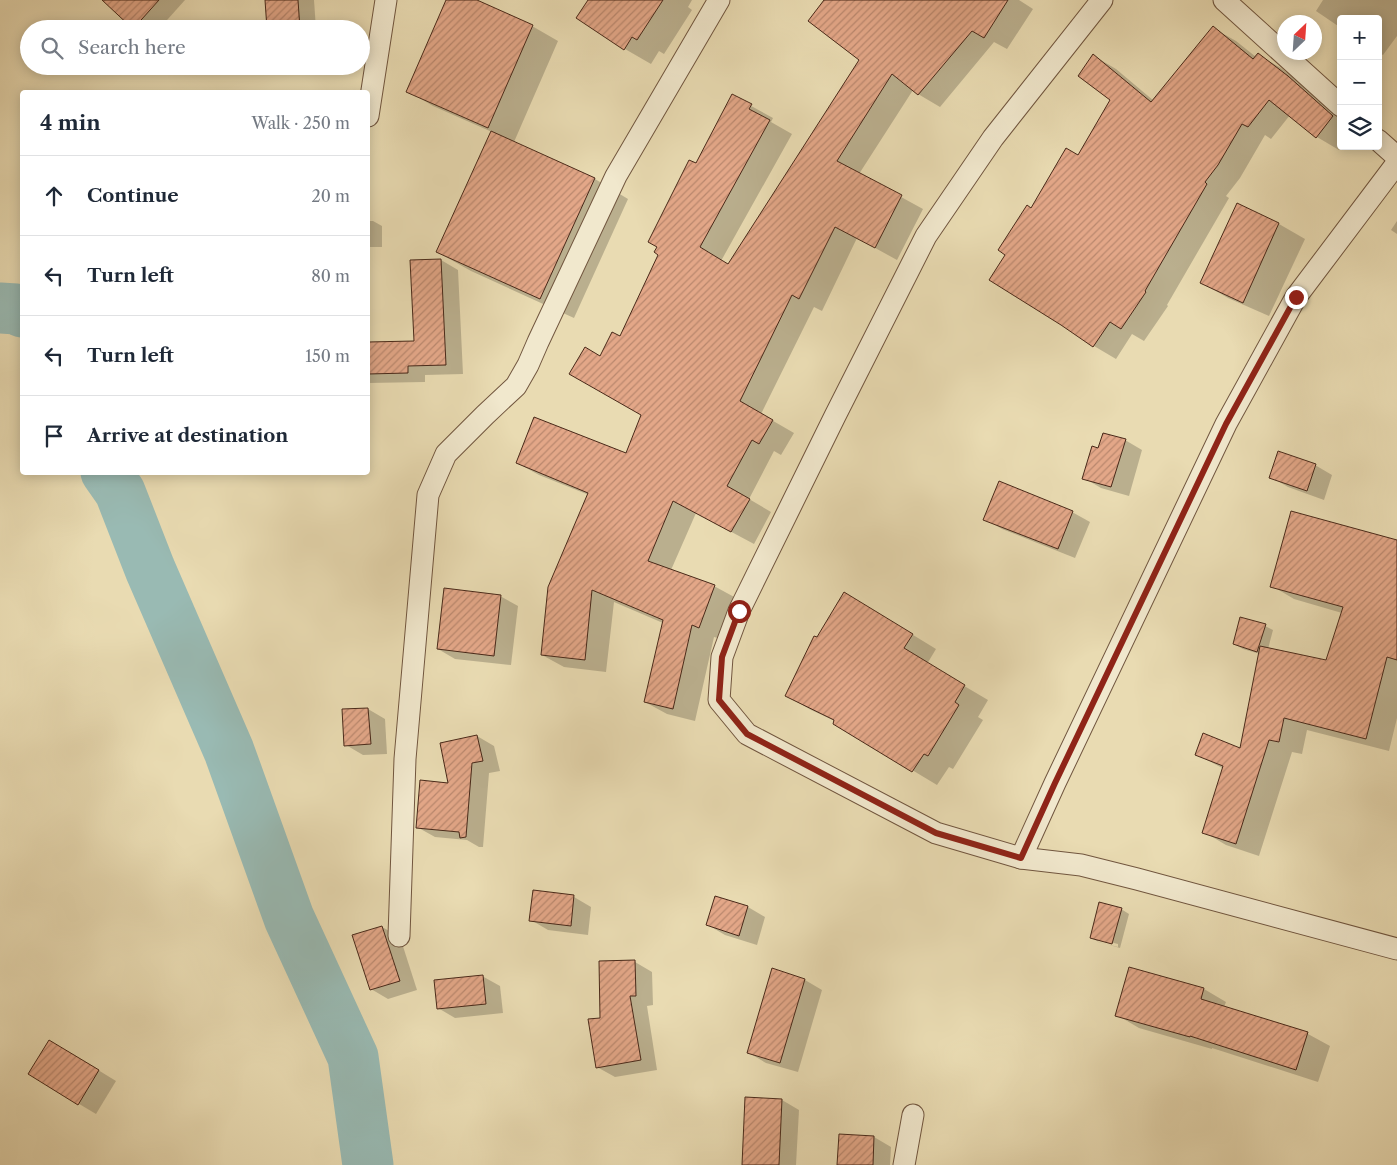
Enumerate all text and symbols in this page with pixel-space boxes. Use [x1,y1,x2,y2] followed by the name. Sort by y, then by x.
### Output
[1277,15,1322,60] north arrow
[1337,15,1382,150] map controls
[1337,15,1382,60] button: +
[20,20,370,75] search box
[38,34,66,62] icon: search
[78,36,186,59] text: Search here
[1337,60,1382,105] button: −
[1337,105,1382,150] button: layers
[40,110,101,135] text: 4 min
[252,113,350,133] text: Walk · 250 m
[40,182,68,210] icon: ahead
[87,184,179,207] text: Continue
[311,186,350,206] text: 20 m
[40,262,68,290] icon: left
[87,264,174,287] text: Turn left
[311,266,350,286] text: 80 m
[1285,286,1308,309] route end
[40,342,68,370] icon: left
[87,344,174,367] text: Turn left
[305,346,350,366] text: 150 m
[40,422,68,450] icon: arrive
[87,424,288,447] text: Arrive at destination
[728,600,751,623] route start

